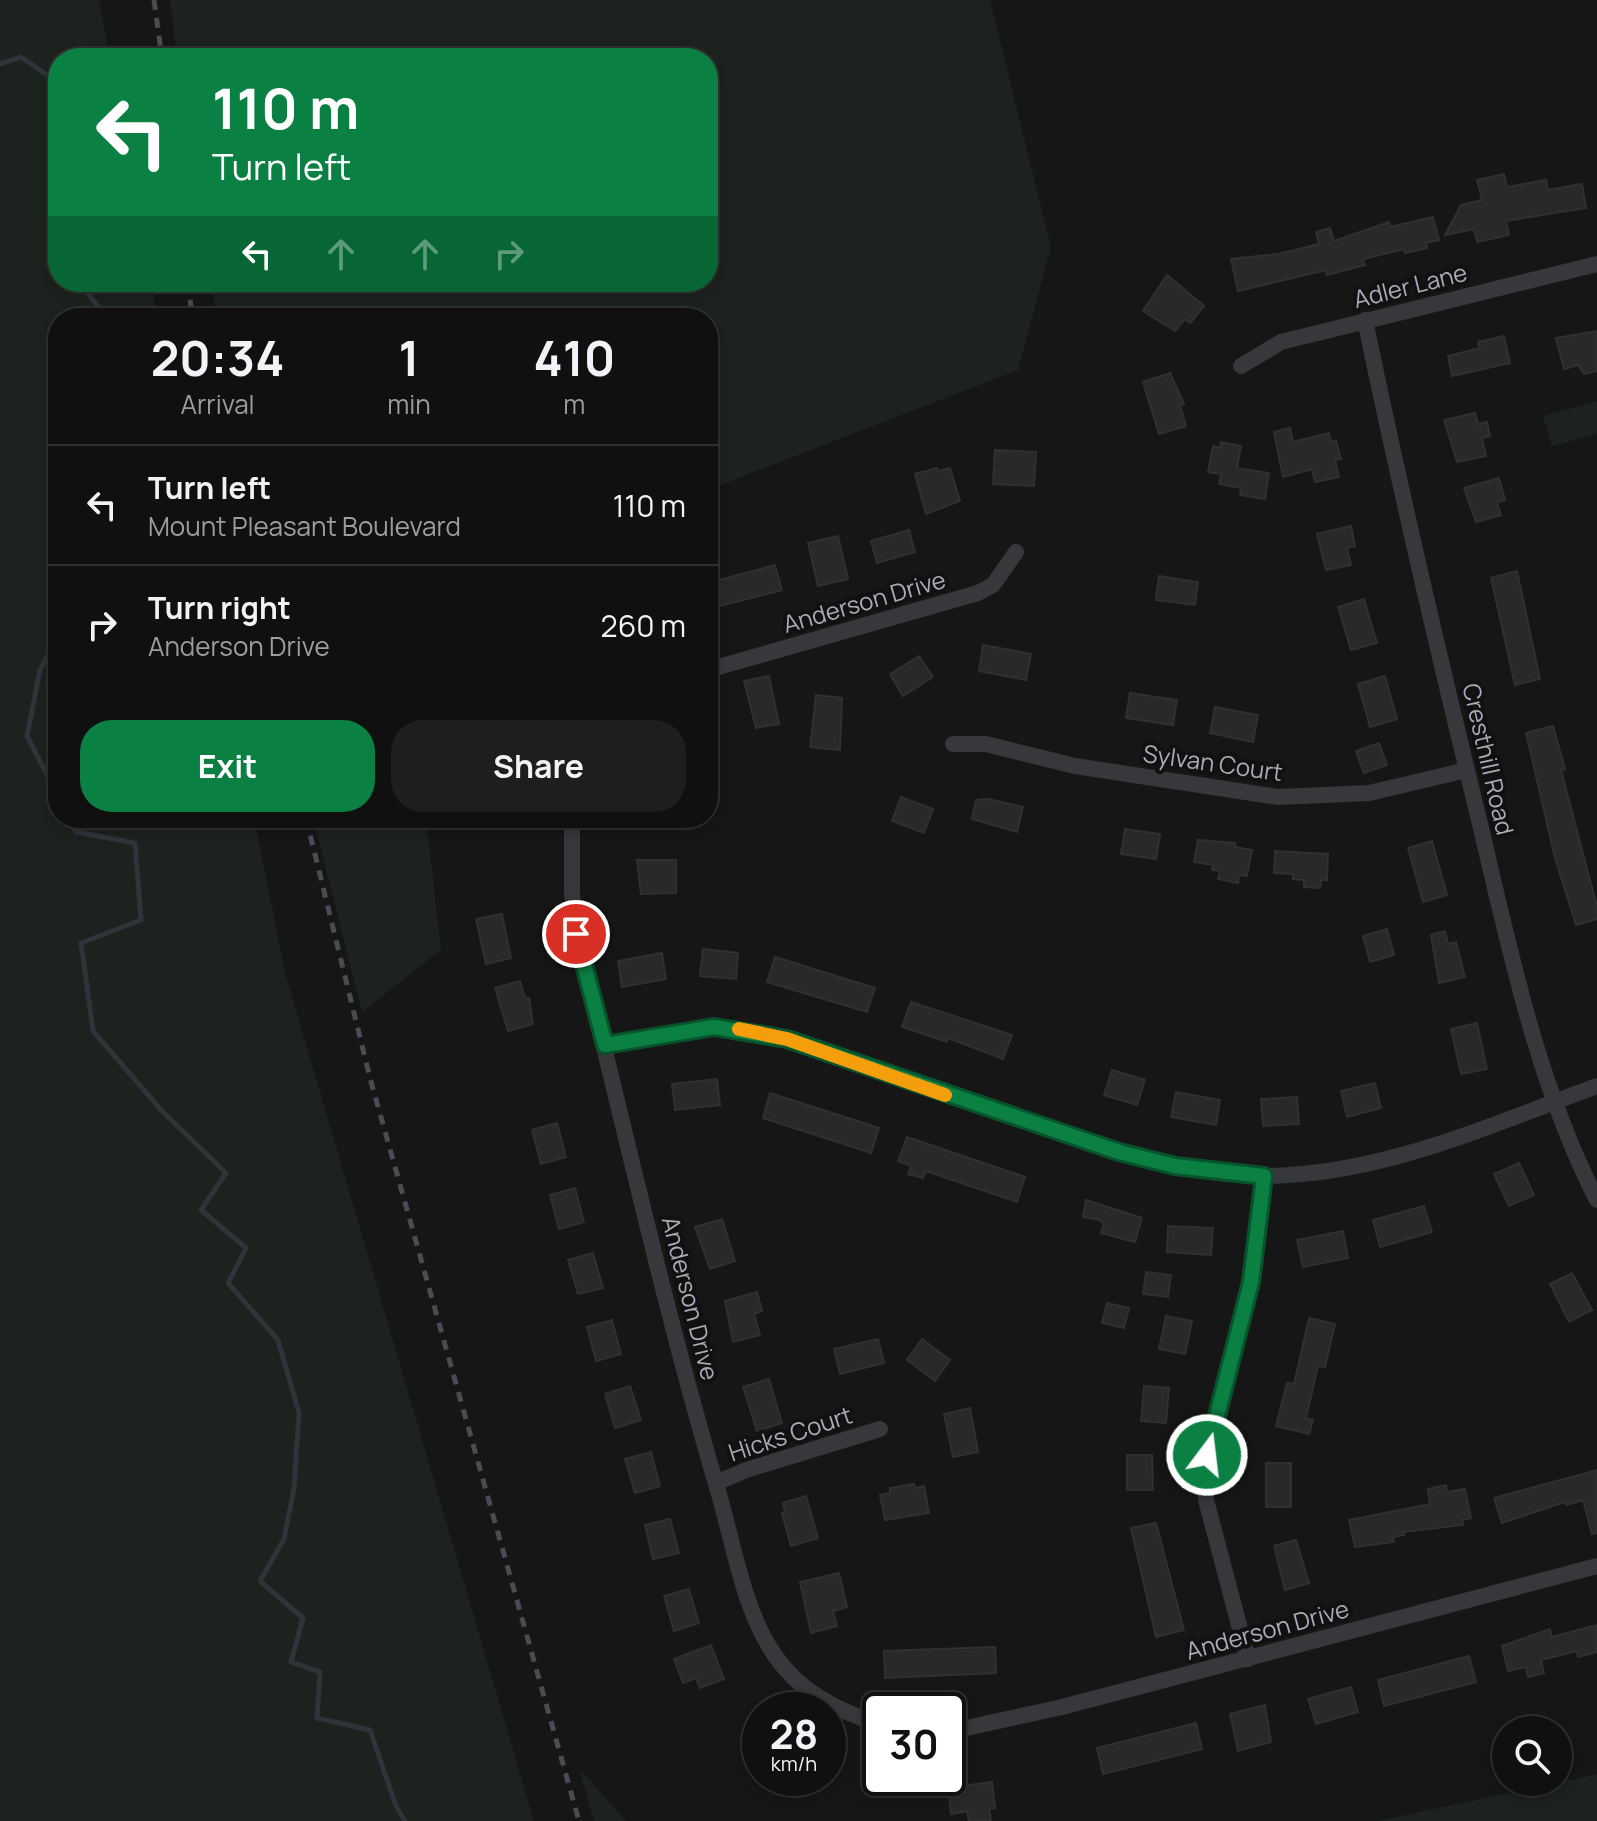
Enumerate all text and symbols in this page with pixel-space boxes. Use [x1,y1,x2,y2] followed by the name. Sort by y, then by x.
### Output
[212,69,359,146] text: 110 m
[80,80,184,184] icon: left
[212,142,351,191] text: Turn left
[235,232,279,276] icon: left
[319,232,363,276] icon: ahead
[403,232,447,276] icon: ahead
[487,232,531,276] icon: right
[1350,255,1470,315] street label: Adler Lane
[151,325,284,390] text: 20:34
[398,325,419,390] text: 1
[533,325,615,390] text: 410
[180,386,255,422] text: Arrival
[387,386,431,422] text: min
[563,386,585,422] text: m
[148,467,271,508] text: Turn left
[80,483,124,527] icon: left
[613,485,686,526] text: 110 m
[148,508,461,544] text: Mount Pleasant Boulevard
[779,562,949,640] street label: Anderson Drive
[148,587,291,628] text: Turn right
[80,603,124,647] icon: right
[601,605,686,646] text: 260 m
[148,628,330,664] text: Anderson Drive
[1456,680,1522,838] street label: Cresthill Road
[80,720,375,812] button: Exit
[391,720,686,812] button: Share
[1141,736,1285,788] street label: Sylvan Court
[542,900,610,968] pin
[554,912,598,956] icon: arrive
[655,1213,727,1383] street label: Anderson Drive
[724,1397,856,1469] street label: Hicks Court
[1165,1413,1249,1497] position arrow
[1182,1591,1352,1667] street label: Anderson Drive
[862,1692,966,1796] speed limit sign: 30
[770,1706,818,1761] text: 28
[1492,1716,1572,1796] map controls
[1492,1716,1572,1796] button: search
[771,1750,817,1777] text: km/h

